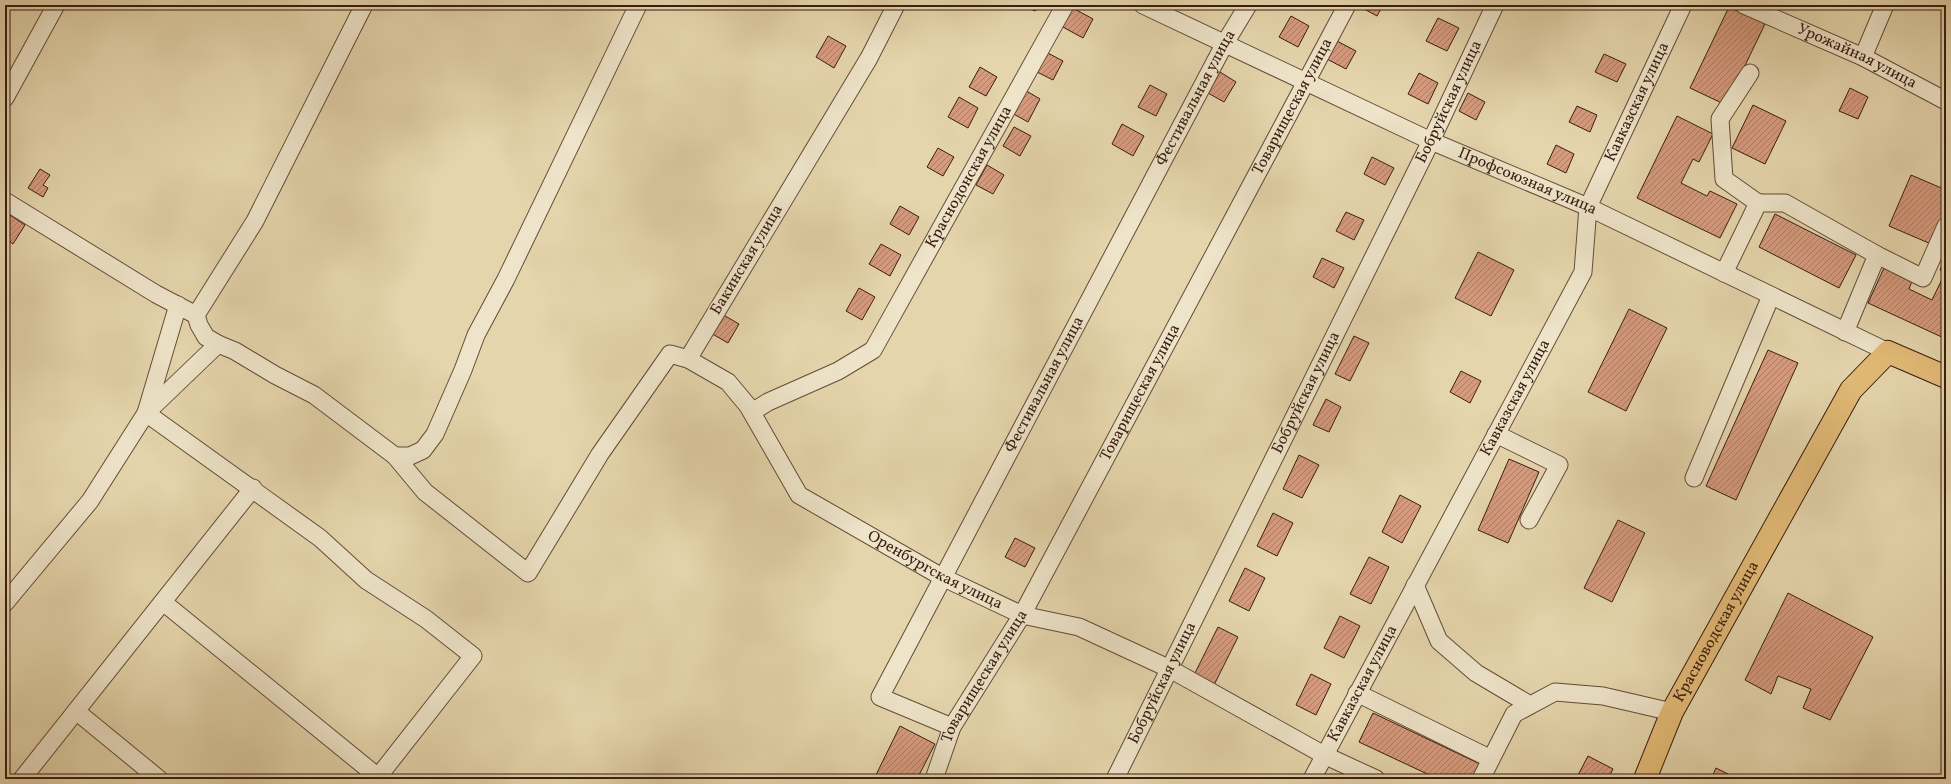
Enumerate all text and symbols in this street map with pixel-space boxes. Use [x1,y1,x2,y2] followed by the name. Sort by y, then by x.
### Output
[1793,18,1921,95] street label: Урожайная улица
[1151,26,1241,170] street label: Фестивальная улица
[1247,34,1338,179] street label: Товарищеская улица
[1411,37,1488,167] street label: Бобруйская улица
[1600,39,1675,165] street label: Кавказская улица
[921,102,1018,252] street label: Краснодонская улица
[1454,143,1601,221] street label: Профсоюзная улица
[705,201,789,319] street label: Бакинская улица
[1000,313,1090,457] street label: Фестивальная улица
[1095,320,1186,465] street label: Товарищеская улица
[1267,328,1346,458] street label: Бобруйская улица
[1475,336,1556,460] street label: Кавказская улица
[863,525,1006,615] street label: Оренбургская улица
[1668,557,1765,706] street label: Красноводская улица
[936,606,1033,746] street label: Товарищеская улица
[1123,618,1202,748] street label: Бобруйская улица
[1323,621,1403,746] street label: Кавказская улица

